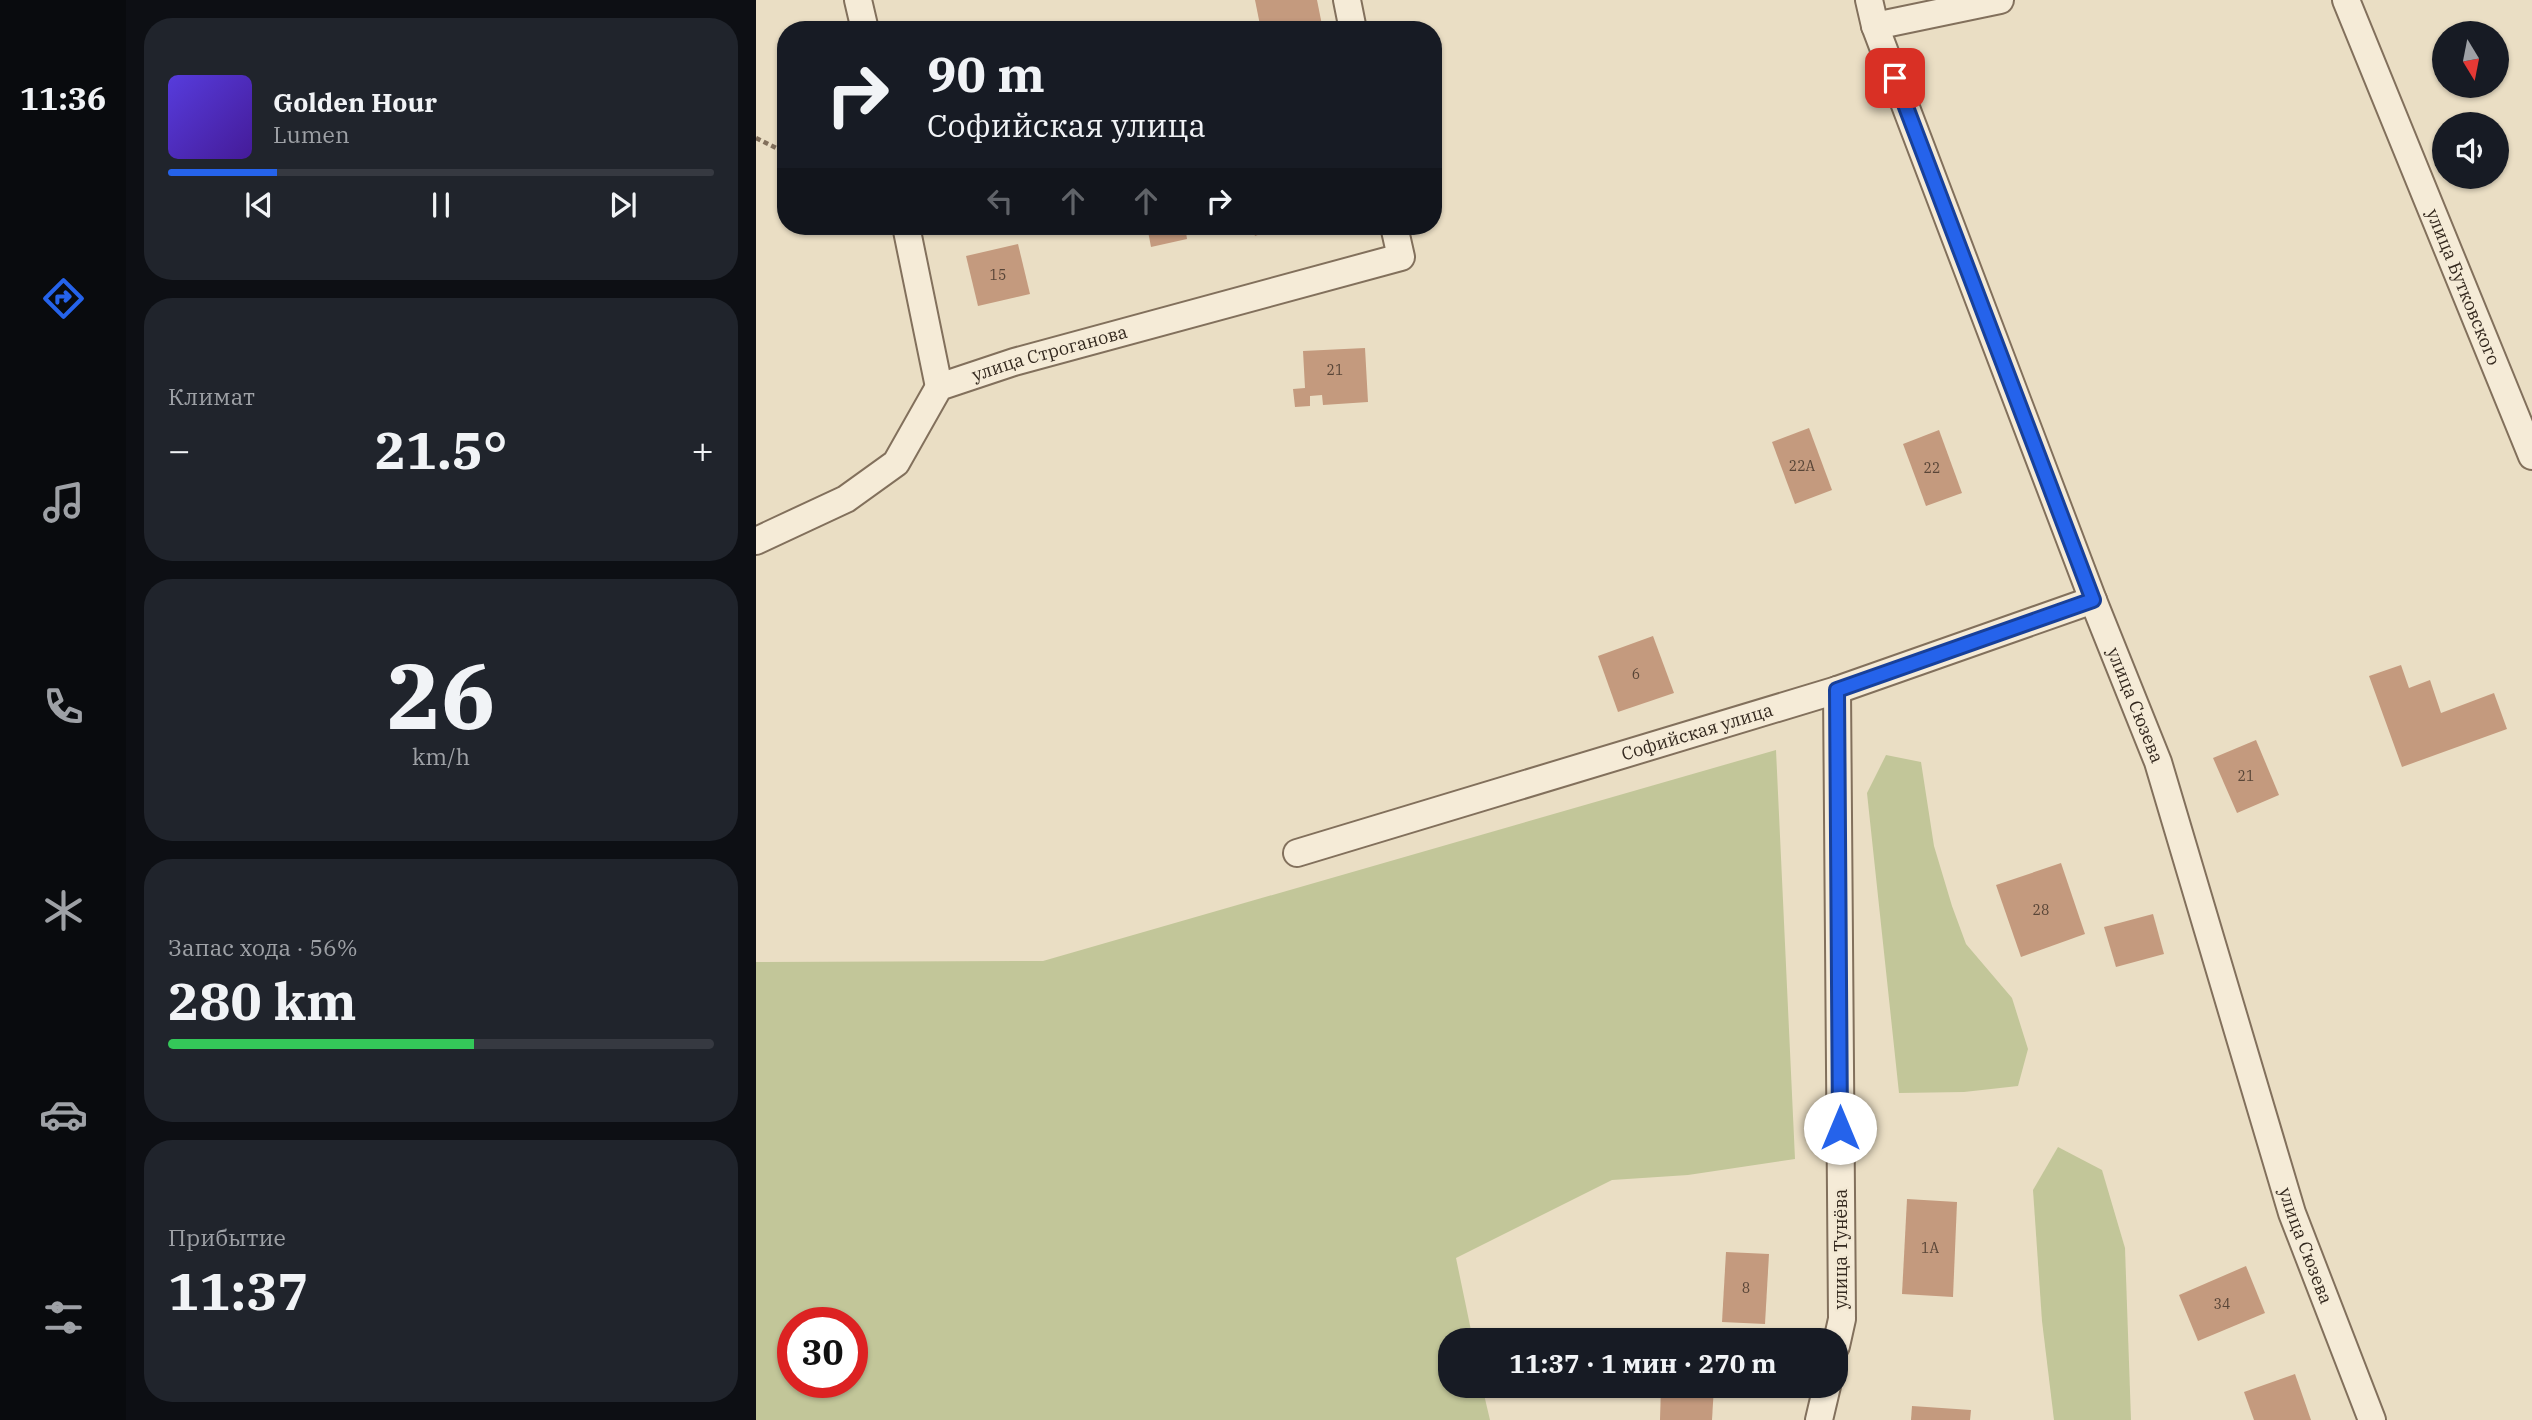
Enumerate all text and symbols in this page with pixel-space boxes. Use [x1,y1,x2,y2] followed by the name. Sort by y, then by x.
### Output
[2432,21,2510,98] north arrow
[2432,21,2509,189] map controls
[927,42,1045,105] text: 90 m
[1865,48,1925,108] pin
[812,49,903,140] icon: right
[1876,59,1914,97] icon: arrive
[20,77,106,119] text: 11:36
[273,85,437,119] text: Golden Hour
[927,104,1206,146] text: Софийская улица
[2432,112,2509,189] button: sound
[273,119,350,149] text: Lumen
[981,182,1019,220] icon: left
[1054,182,1092,220] icon: ahead
[1127,182,1165,220] icon: ahead
[1200,182,1238,220] icon: right
[240,186,278,224] icon: previous
[422,186,460,224] icon: pause
[604,186,642,224] icon: next
[2421,205,2506,368] street label: улица Бутковского
[990,266,1006,284] house number: 15
[39,274,88,323] icon: directions
[969,320,1130,386] street label: улица Строганова
[1327,361,1343,379] house number: 21
[168,381,255,411] text: Климат
[375,416,507,483] text: 21.5°
[168,425,191,474] text: −
[691,425,714,474] text: +
[1789,457,1816,475] house number: 22А
[1924,459,1940,477] house number: 22
[39,478,88,527] icon: music
[386,636,496,754] text: 26
[2102,644,2169,766] street label: улица Сюзева
[1632,665,1640,683] house number: 6
[39,682,88,731] icon: phone
[1619,698,1776,765] street label: Софийская улица
[412,741,470,771] text: km/h
[2238,767,2254,785] house number: 21
[39,886,88,935] icon: climate
[2033,901,2049,919] house number: 28
[168,932,358,962] text: Запас хода · 56%
[168,967,357,1034] text: 280 km
[39,1090,88,1139] icon: car
[1803,1091,1877,1165] position arrow
[2274,1185,2338,1307] street label: улица Сюзева
[1829,1189,1852,1309] street label: улица Тунёва
[168,1222,286,1252] text: Прибытие
[1921,1239,1939,1257] house number: 1А
[168,1257,309,1324] text: 11:37
[1742,1279,1750,1297] house number: 8
[39,1293,88,1342] icon: filters
[2214,1295,2230,1313] house number: 34
[777,1307,868,1398] speed limit sign: 30
[1509,1346,1777,1380] text: 11:37 · 1 мин · 270 m

